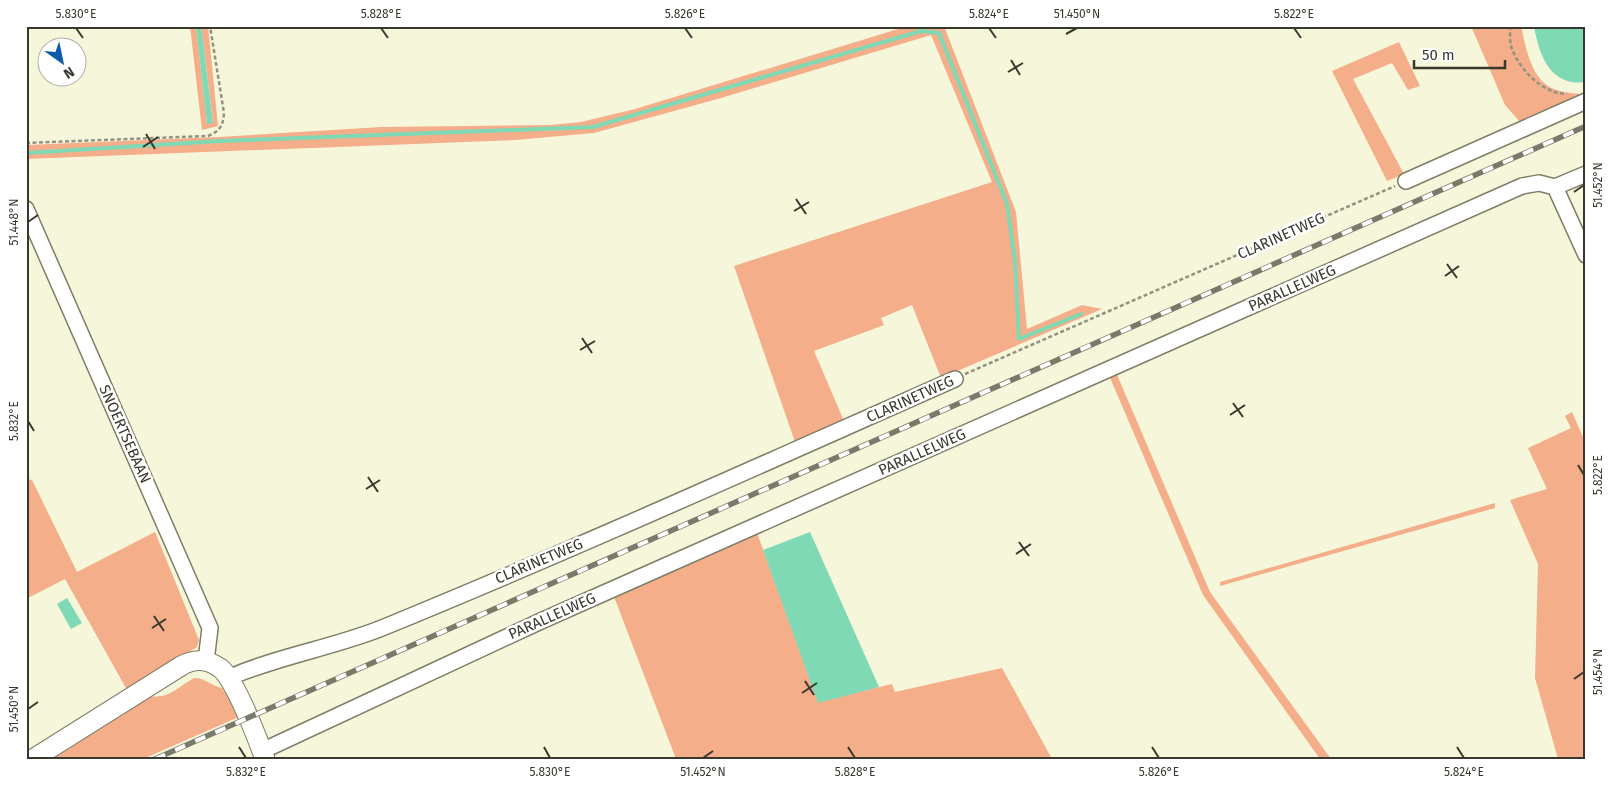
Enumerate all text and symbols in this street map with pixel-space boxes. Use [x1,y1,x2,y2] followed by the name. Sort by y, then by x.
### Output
[56,7,96,21] text: 5.830°E
[361,7,401,21] text: 5.828°E
[665,7,705,21] text: 5.826°E
[969,7,1009,21] text: 5.824°E
[1054,7,1100,21] text: 51.450°N
[1274,7,1314,21] text: 5.822°E
[38,38,88,88] north arrow
[1414,38,1506,70] scale bar
[1422,46,1455,64] text: 50 m
[60,63,77,82] text: N
[1591,162,1605,208] text: 51.452°N
[7,199,21,245] text: 51.448°N
[1235,209,1327,263] street label: CLARINETWEG
[1246,261,1338,315] street label: PARALLELWEG
[864,372,956,426] street label: CLARINETWEG
[95,382,155,486] street label: SNOERTSEBAAN
[7,401,21,441] text: 5.832°E
[876,425,968,479] street label: PARALLELWEG
[1591,455,1605,495] text: 5.822°E
[492,534,586,588] street label: CLARINETWEG
[506,589,598,643] street label: PARALLELWEG
[1591,649,1605,695] text: 51.454°N
[7,686,21,732] text: 51.450°N
[226,765,266,779] text: 5.832°E
[530,765,570,779] text: 5.830°E
[680,765,726,779] text: 51.452°N
[835,765,875,779] text: 5.828°E
[1139,765,1179,779] text: 5.826°E
[1444,765,1484,779] text: 5.824°E

